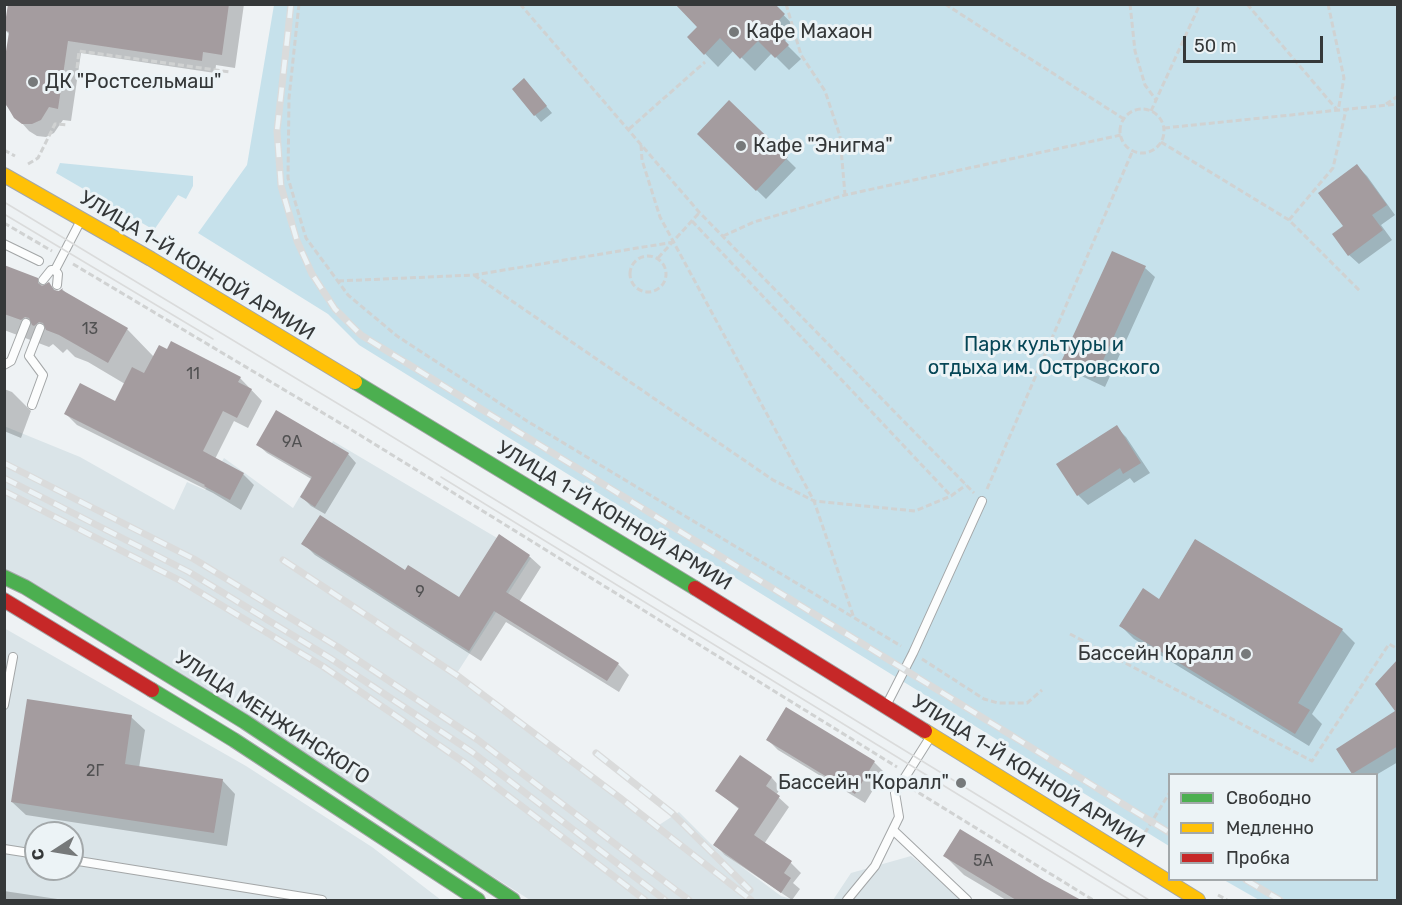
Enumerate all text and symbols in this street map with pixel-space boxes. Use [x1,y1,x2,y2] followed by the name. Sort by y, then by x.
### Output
[746,20,873,44] place label: Кафе Махаон
[1186,24,1326,62] scale bar
[727,25,741,39] marker: Кафе Махаон
[1194,35,1237,57] text: 50 m
[45,70,221,94] place label: ДК "Ростсельмаш"
[26,75,40,89] marker: ДК "Ростсельмаш"
[753,134,893,158] place label: Кафе "Энигма"
[734,139,748,153] marker: Кафе "Энигма"
[75,186,319,346] street label: УЛИЦА 1-Й КОННОЙ АРМИИ
[82,319,98,339] house number: 13
[928,333,1160,380] park label: Парк культуры и отдыха им. Островского
[186,364,200,384] house number: 11
[282,432,302,452] house number: 9А
[492,436,736,596] street label: УЛИЦА 1-Й КОННОЙ АРМИИ
[415,582,425,602] house number: 9
[1078,642,1234,666] place label: Бассейн Коралл
[170,646,374,790] street label: УЛИЦА МЕНЖИНСКОГО
[1239,647,1253,661] marker: Бассейн Коралл
[907,690,1149,854] street label: УЛИЦА 1-Й КОННОЙ АРМИИ
[86,761,104,781] house number: 2Г
[778,771,949,795] place label: Бассейн "Коралл"
[1168,773,1378,881] legend
[954,776,968,790] marker: Бассейн "Коралл"
[1226,787,1311,809] text: Свободно
[1226,817,1314,839] text: Медленно
[24,821,84,881] north arrow
[27,847,48,862] text: С
[1226,847,1290,869] text: Пробка
[973,851,993,871] house number: 5А

